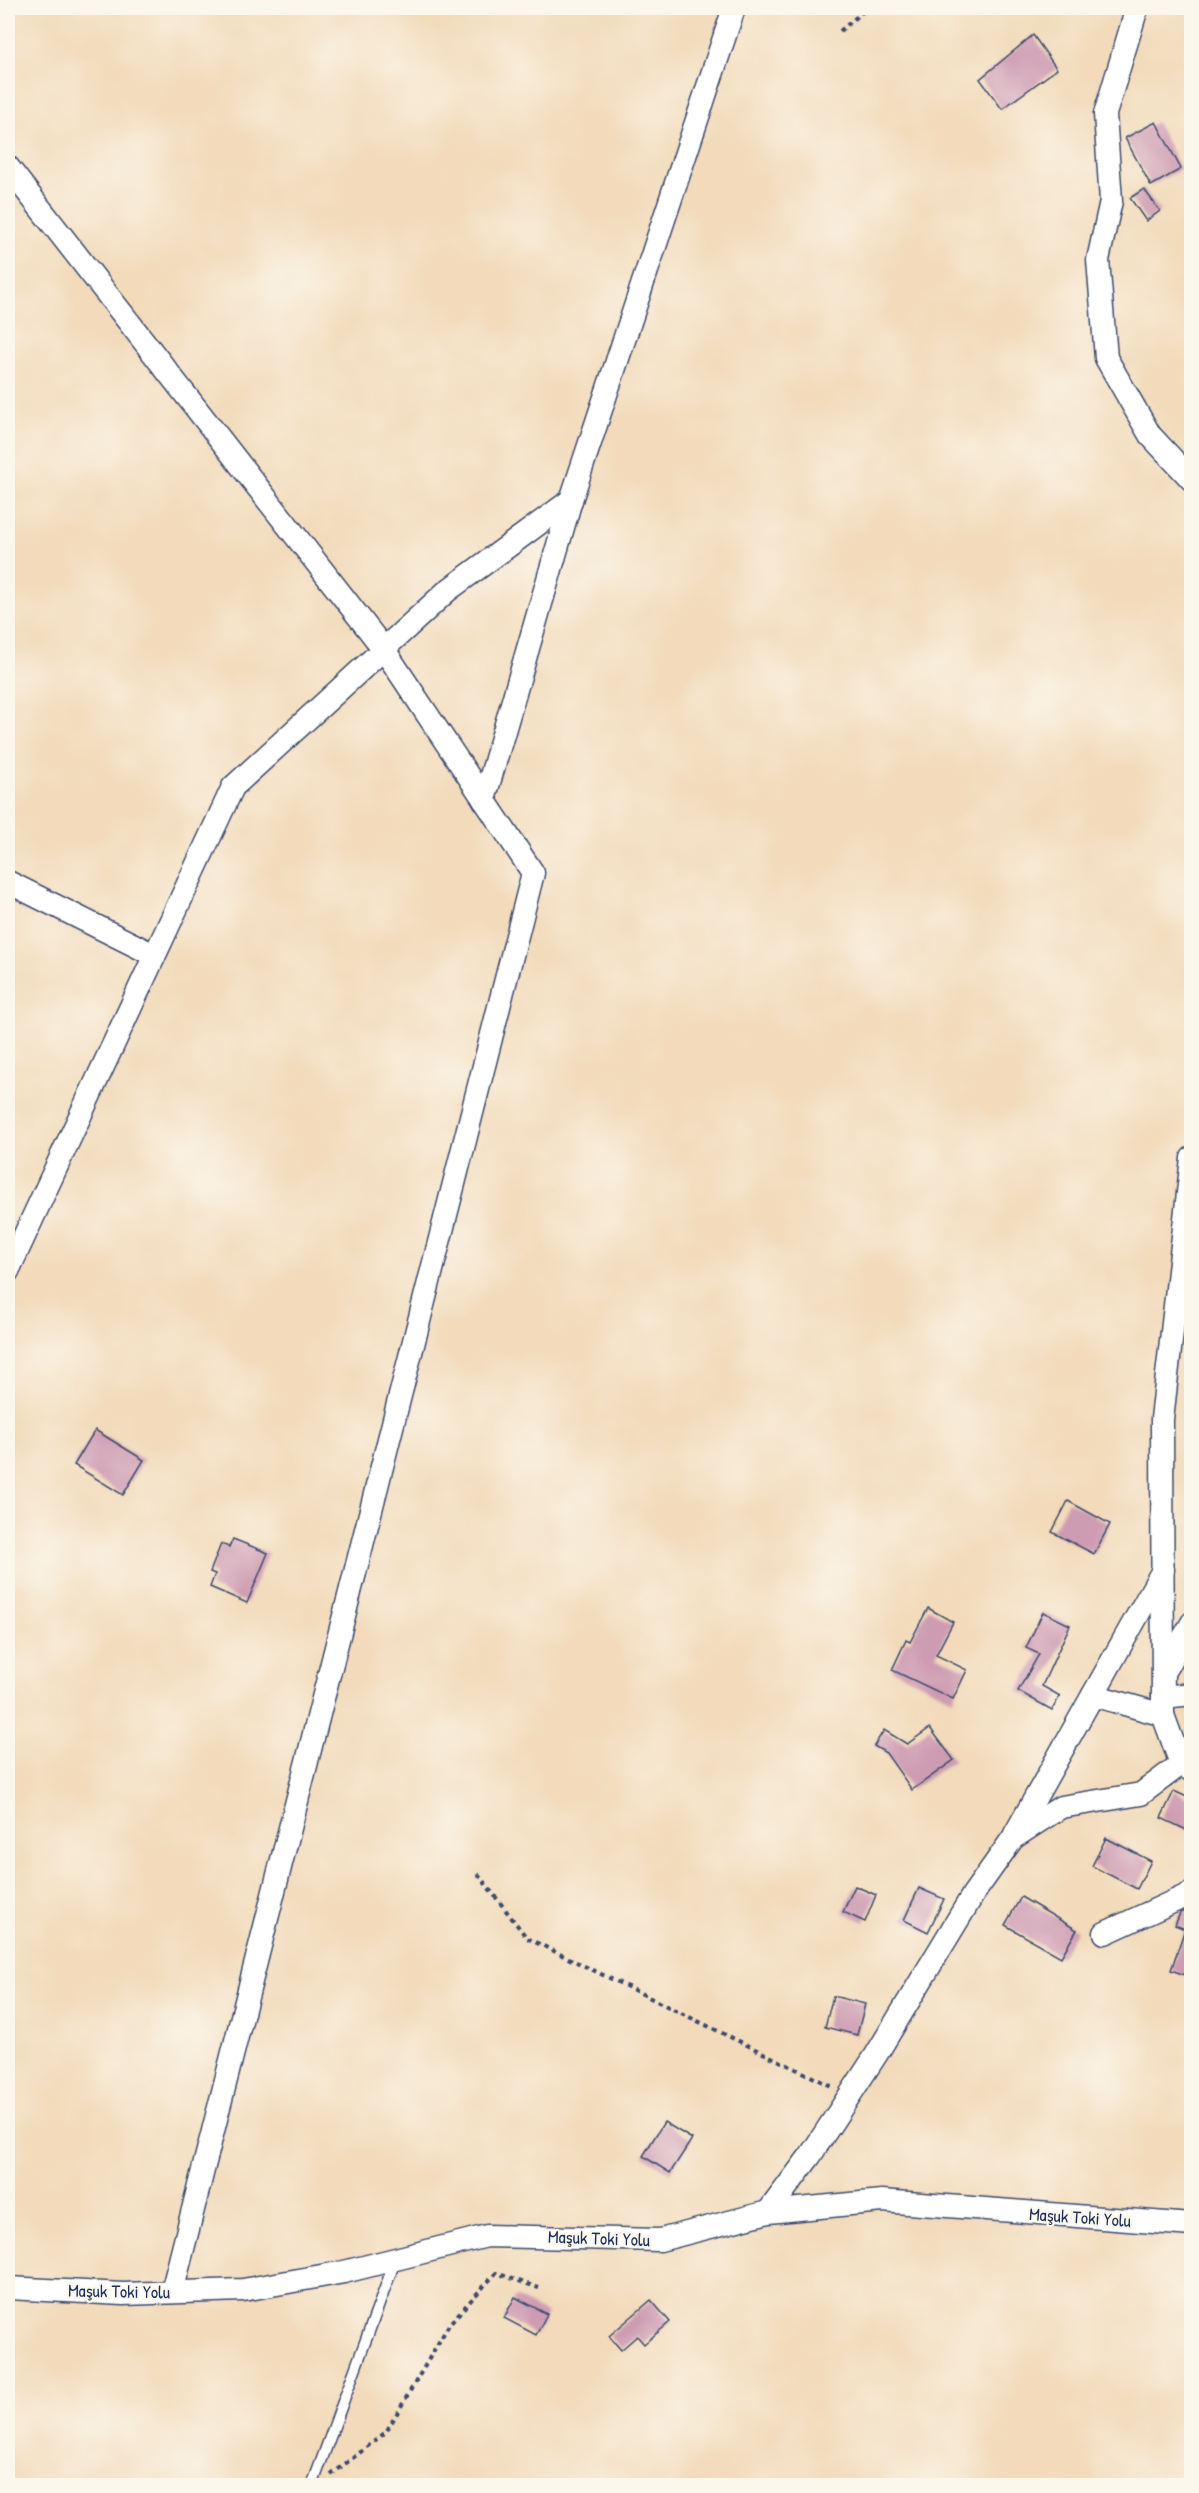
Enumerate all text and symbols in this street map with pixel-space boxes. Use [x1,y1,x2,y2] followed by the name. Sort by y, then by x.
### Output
[1028,2201,1132,2233] street label: Maşuk Toki Yolu
[548,2224,650,2252] street label: Maşuk Toki Yolu
[68,2278,170,2304] street label: Maşuk Toki Yolu

